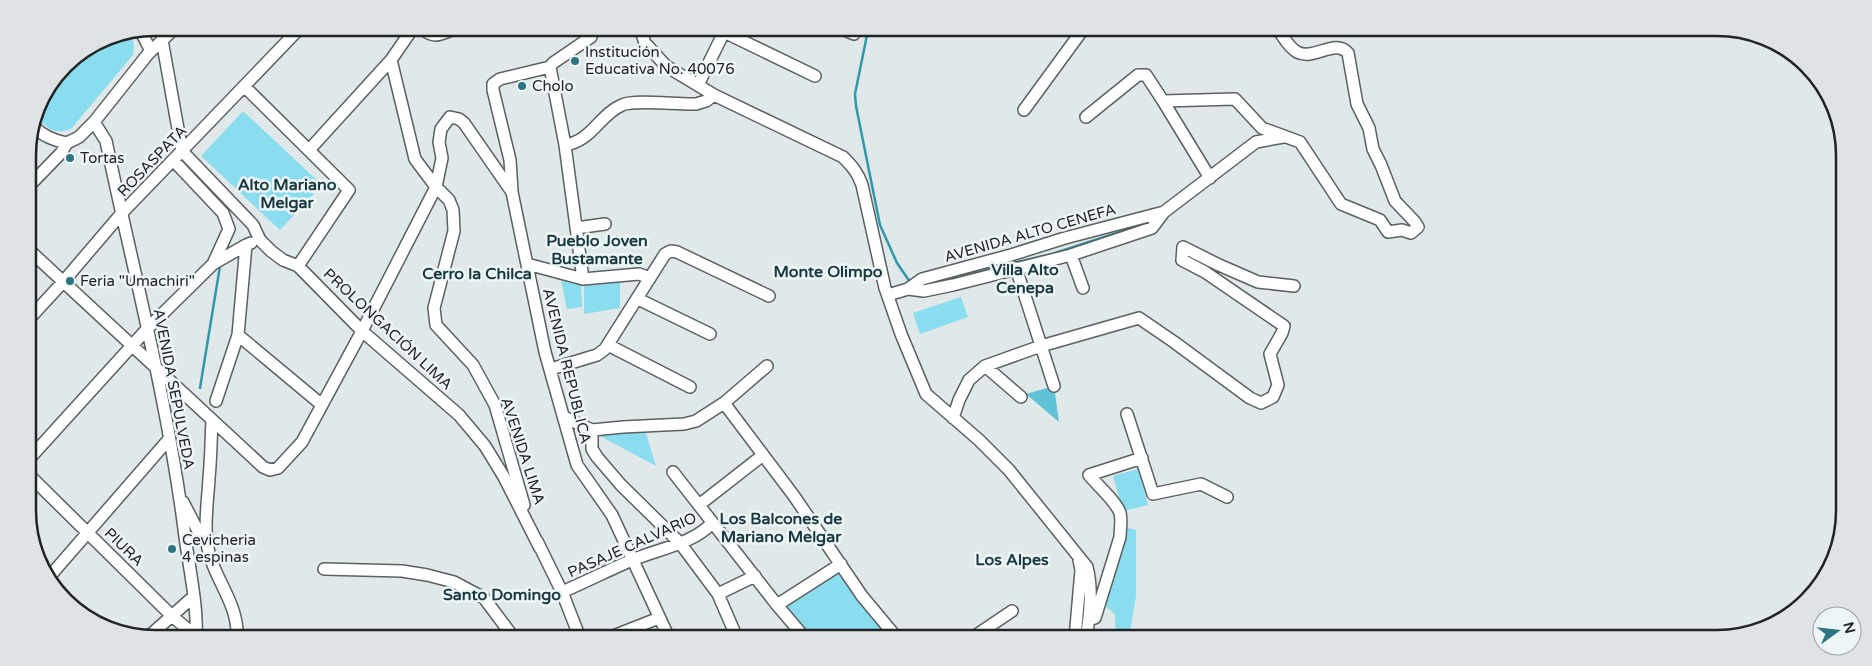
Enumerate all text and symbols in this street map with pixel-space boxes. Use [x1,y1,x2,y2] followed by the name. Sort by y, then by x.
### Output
[585,43,735,78] place label: Institución Educativa No. 40076
[569,55,581,67] marker: Institución Educativa No. 40076
[532,77,574,95] place label: Cholo
[516,80,528,92] marker: Cholo
[114,122,190,200] street label: ROSASPATA
[80,149,124,167] place label: Tortas
[64,152,76,164] marker: Tortas
[238,175,337,213] district label: Alto Mariano Melgar
[942,200,1118,266] street label: AVENIDA ALTO CENEFA
[546,231,648,269] district label: Pueblo Joven Bustamante
[991,260,1059,298] district label: Villa Alto Cenepa
[773,262,883,282] district label: Monte Olimpo
[422,264,532,284] district label: Cerro la Chilca
[320,265,456,393] street label: PROLONGACIÓN LIMA
[80,272,195,290] place label: Feria "Umachiri"
[64,275,76,287] marker: Feria "Umachiri"
[539,286,595,446] street label: AVENIDA REPUBLICA
[150,307,198,471] street label: AVENIDA SEPULVEDA
[497,395,549,507] street label: AVENIDA LIMA
[565,508,699,582] street label: PASAJE CALVARIO
[720,509,842,547] district label: Los Balcones de Mariano Melgar
[101,524,147,570] street label: PIURA
[182,531,256,566] place label: Cevicheria 4 espinas
[166,543,178,555] marker: Cevicheria 4 espinas
[975,550,1049,570] district label: Los Alpes
[443,585,561,605] district label: Santo Domingo
[1812,606,1862,656] north arrow
[1839,620,1859,635] text: N

